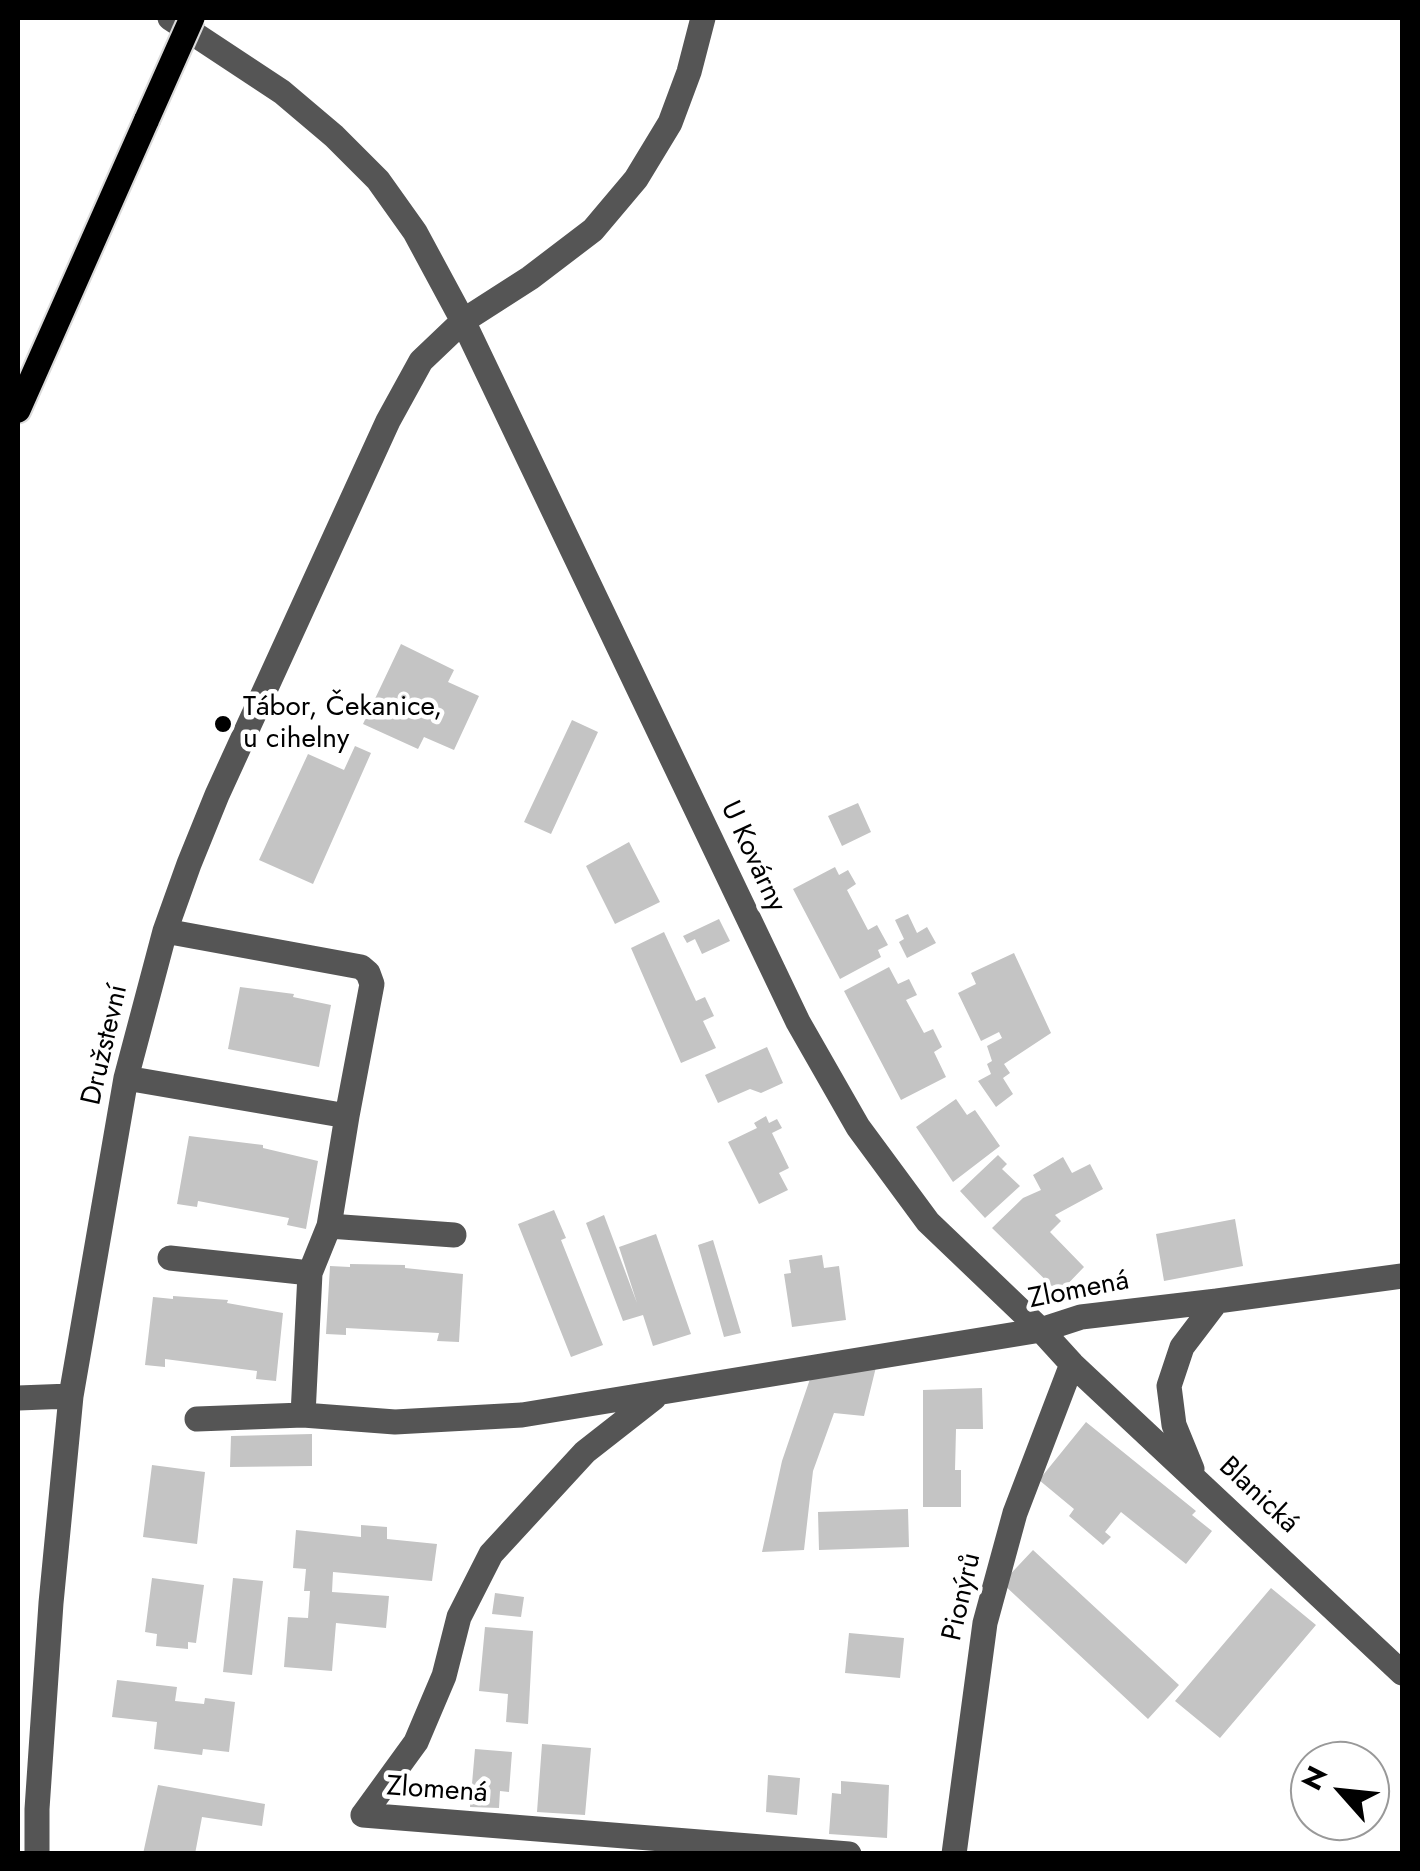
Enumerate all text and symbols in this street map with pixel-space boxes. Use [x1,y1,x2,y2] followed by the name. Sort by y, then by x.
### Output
[243,691,442,757] place label: Tábor, Čekanice, u cihelny
[212,713,234,735] marker: Tábor, Čekanice, u cihelny
[712,796,792,918] street label: U Kovárny
[76,982,136,1108] street label: Družstevní
[1026,1265,1132,1317] street label: Zlomená
[1211,1451,1305,1541] street label: Blanická
[937,1550,989,1644] street label: Pionýrů
[1290,1741,1390,1841] north arrow
[1291,1759,1338,1797] text: N
[385,1771,489,1811] street label: Zlomená

